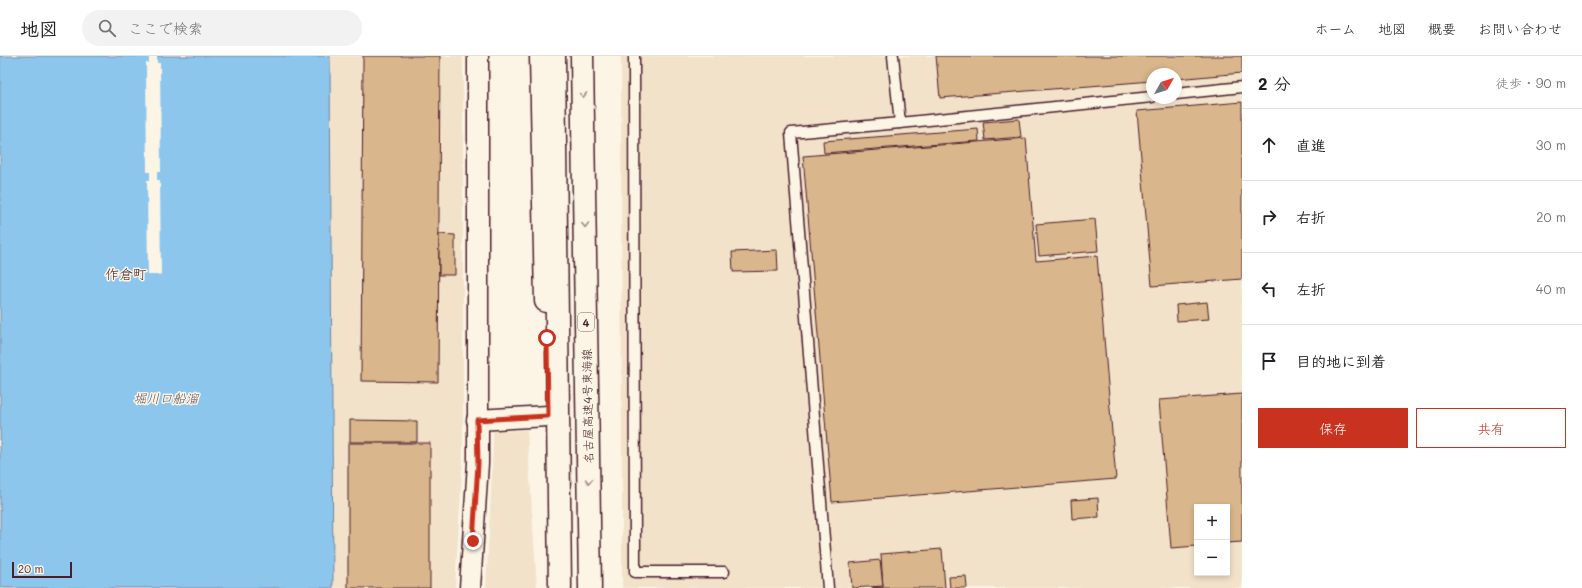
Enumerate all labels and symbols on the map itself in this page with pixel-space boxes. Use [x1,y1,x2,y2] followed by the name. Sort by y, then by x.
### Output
[1146,68,1182,104] north arrow
[579,92,587,98] one-way arrow
[581,222,589,228] one-way arrow
[105,264,147,283] district label: 作倉町
[578,313,594,331] road number: 4
[538,329,556,347] route start
[578,348,596,464] street label: 名古屋高速4号東海線
[133,389,199,406] water label: 堀川口船溜
[584,478,593,484] one-way arrow
[464,532,482,550] route end
[12,560,72,579] scale bar

